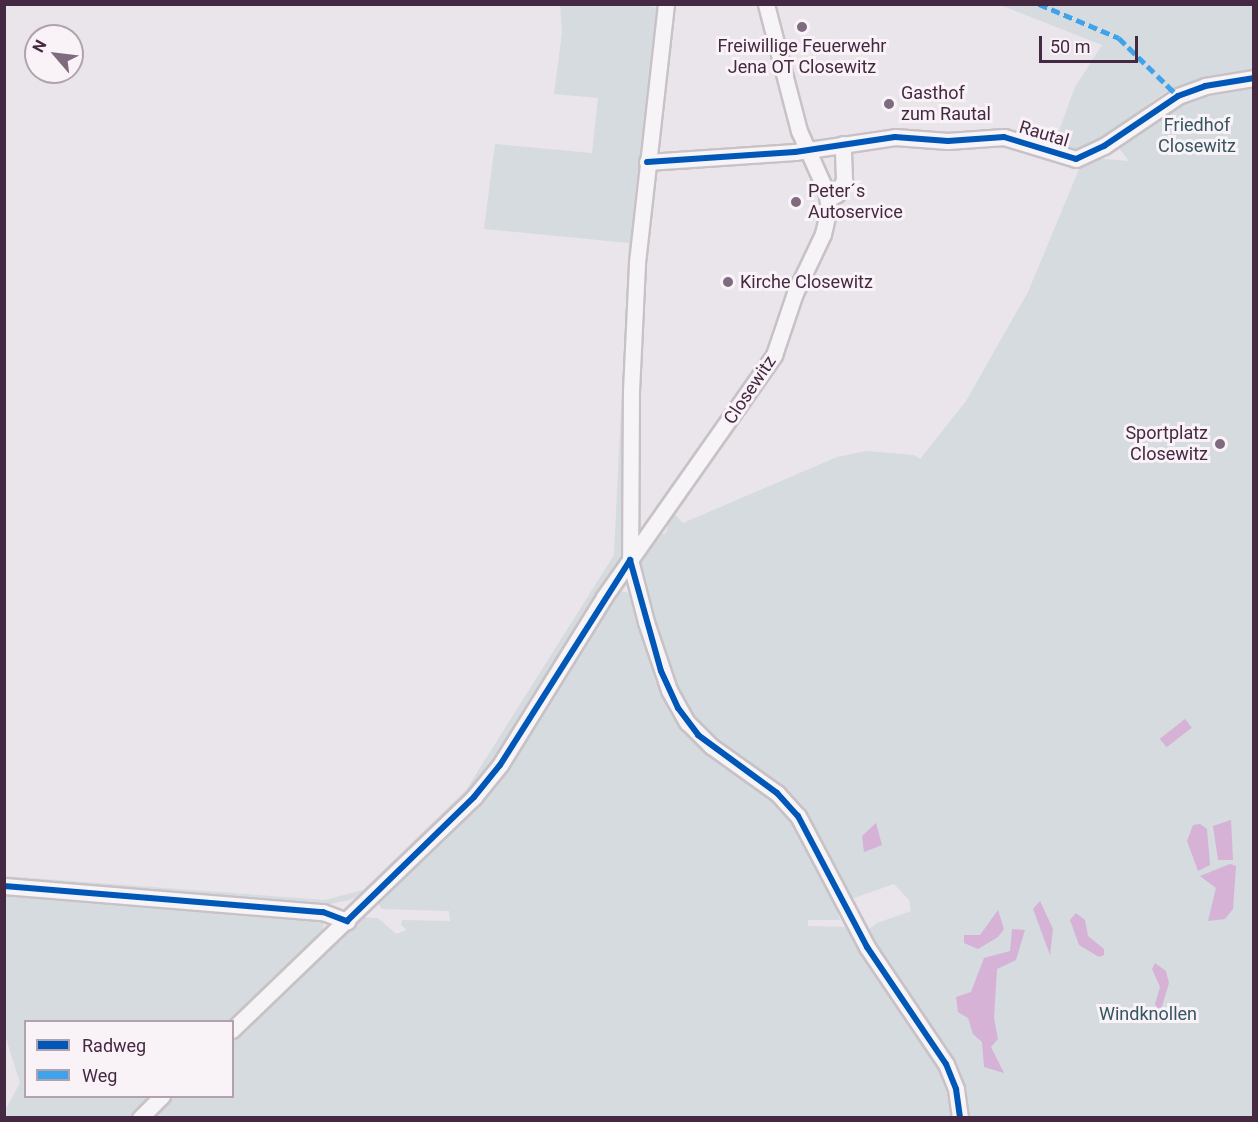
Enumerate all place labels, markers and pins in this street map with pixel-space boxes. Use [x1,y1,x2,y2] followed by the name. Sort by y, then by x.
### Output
[795,20,809,34] marker: Freiwillige Feuerwehr Jena OT Closewitz
[718,36,886,78] place label: Freiwillige Feuerwehr Jena OT Closewitz
[901,83,991,125] place label: Gasthof zum Rautal
[882,97,896,111] marker: Gasthof zum Rautal
[808,181,903,224] place label: Peter´s Autoservice
[789,195,803,209] marker: Peter´s Autoservice
[740,271,873,293] place label: Kirche Closewitz
[721,275,735,289] marker: Kirche Closewitz
[1125,423,1208,466] place label: Sportplatz Closewitz
[1213,437,1227,451] marker: Sportplatz Closewitz

